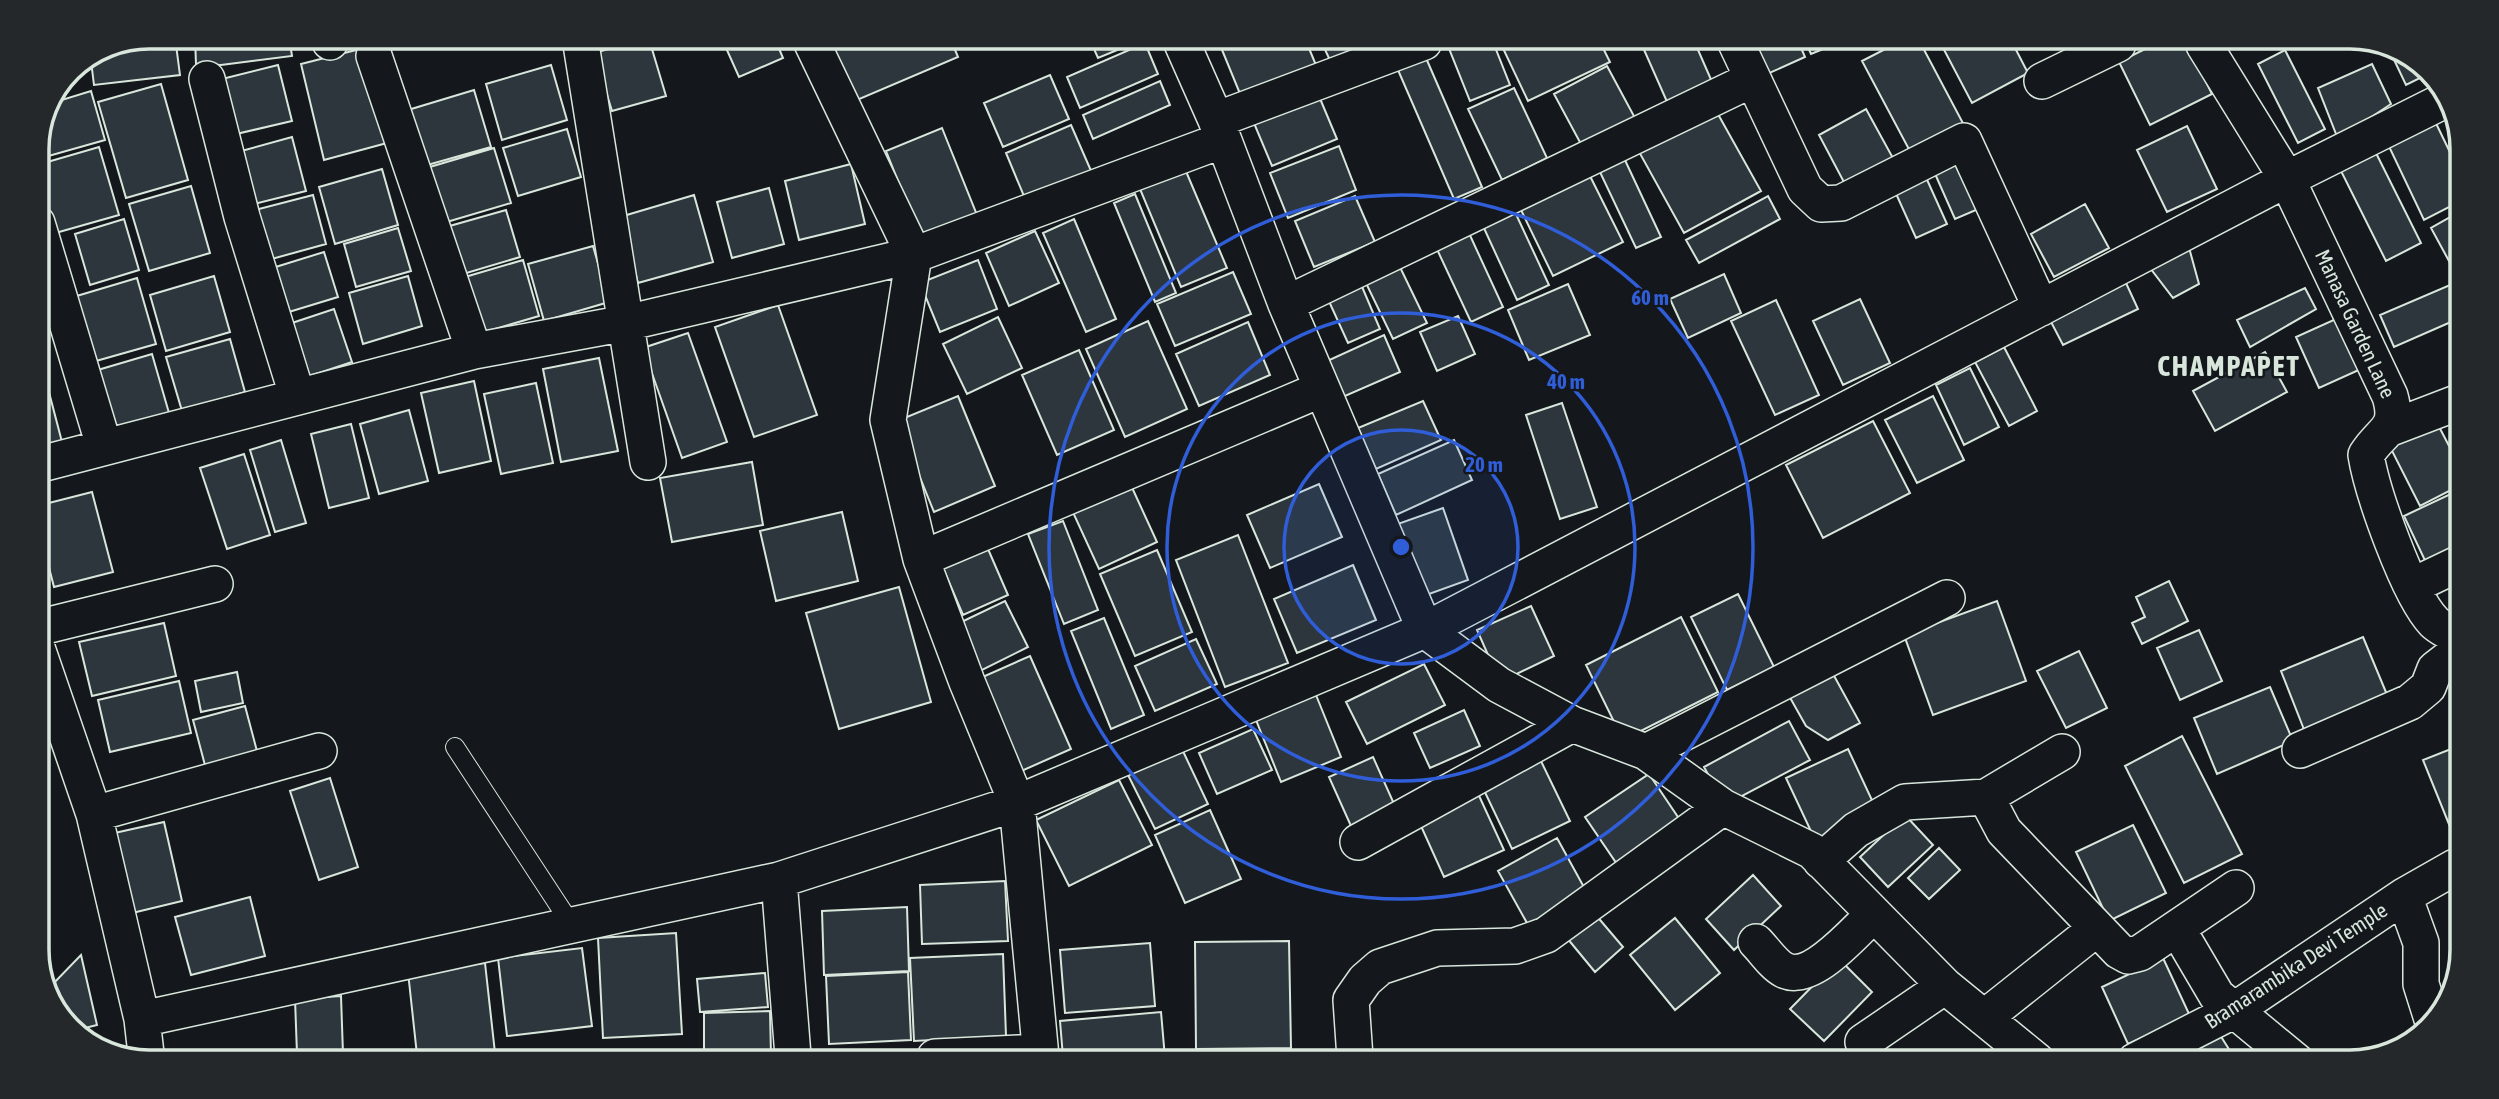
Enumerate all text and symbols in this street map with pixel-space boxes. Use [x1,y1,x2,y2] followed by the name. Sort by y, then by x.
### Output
[2311,246,2401,402] street label: Manasa Garden Lane
[1631,285,1669,309] text: 60 m
[2157,350,2301,382] district label: CHAMPAPET
[1546,369,1585,393] text: 40 m
[1465,452,1503,476] text: 20 m
[1389,535,1413,559] centre of rings
[2200,897,2391,1033] street label: Bramarambika Devi Temple

